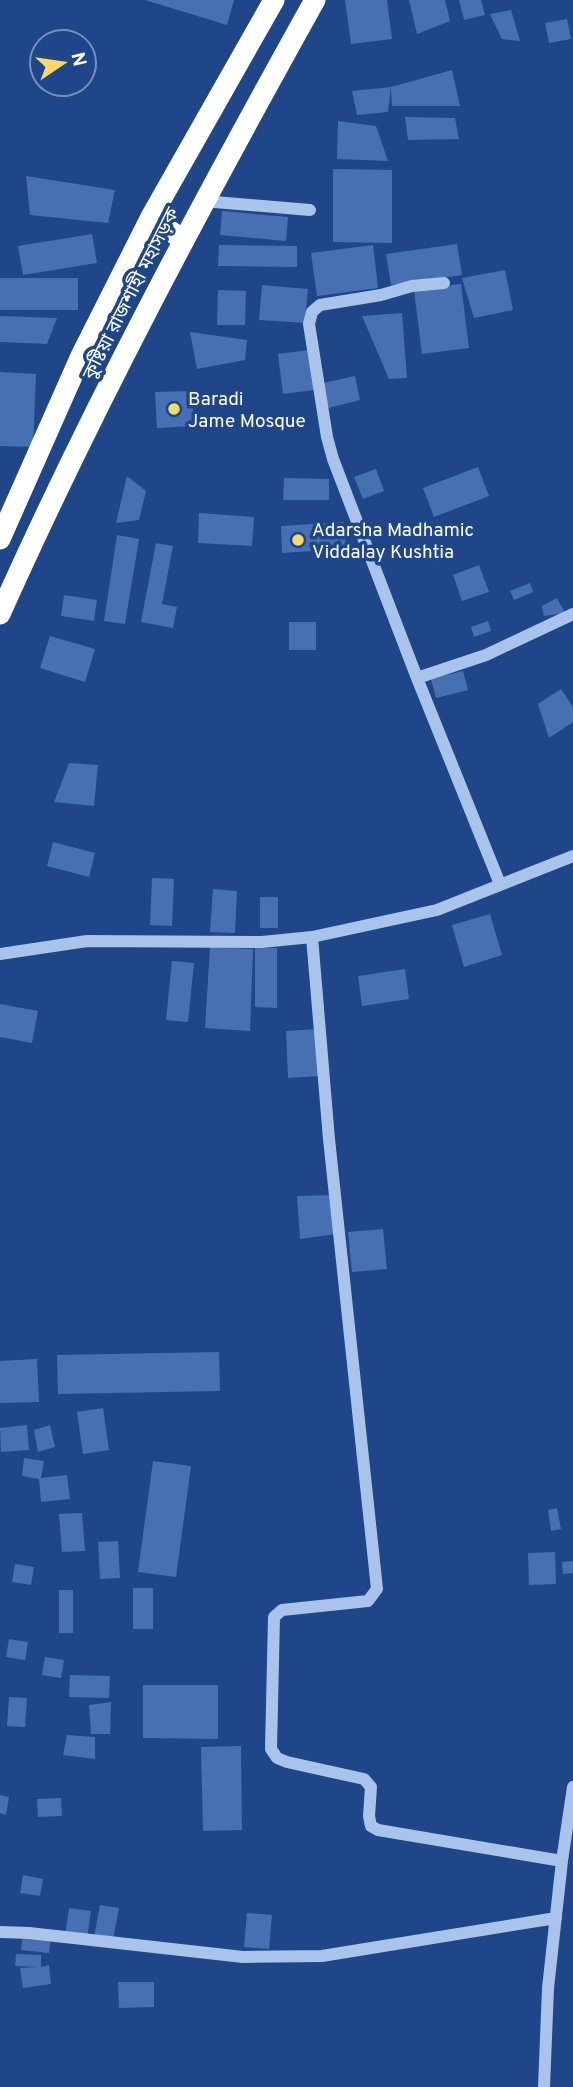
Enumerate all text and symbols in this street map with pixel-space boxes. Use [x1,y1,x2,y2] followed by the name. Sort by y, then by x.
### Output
[28,28,98,98] north arrow
[64,50,91,69] text: N
[77,203,186,385] street label: কুষ্টিয়া রাজশাহী মহাসড়ক
[188,388,306,434] place label: Baradi Jame Mosque
[166,401,182,417] marker: Baradi Jame Mosque
[312,519,474,565] place label: Adarsha Madhamic Viddalay Kushtia
[290,532,306,548] marker: Adarsha Madhamic Viddalay Kushtia

